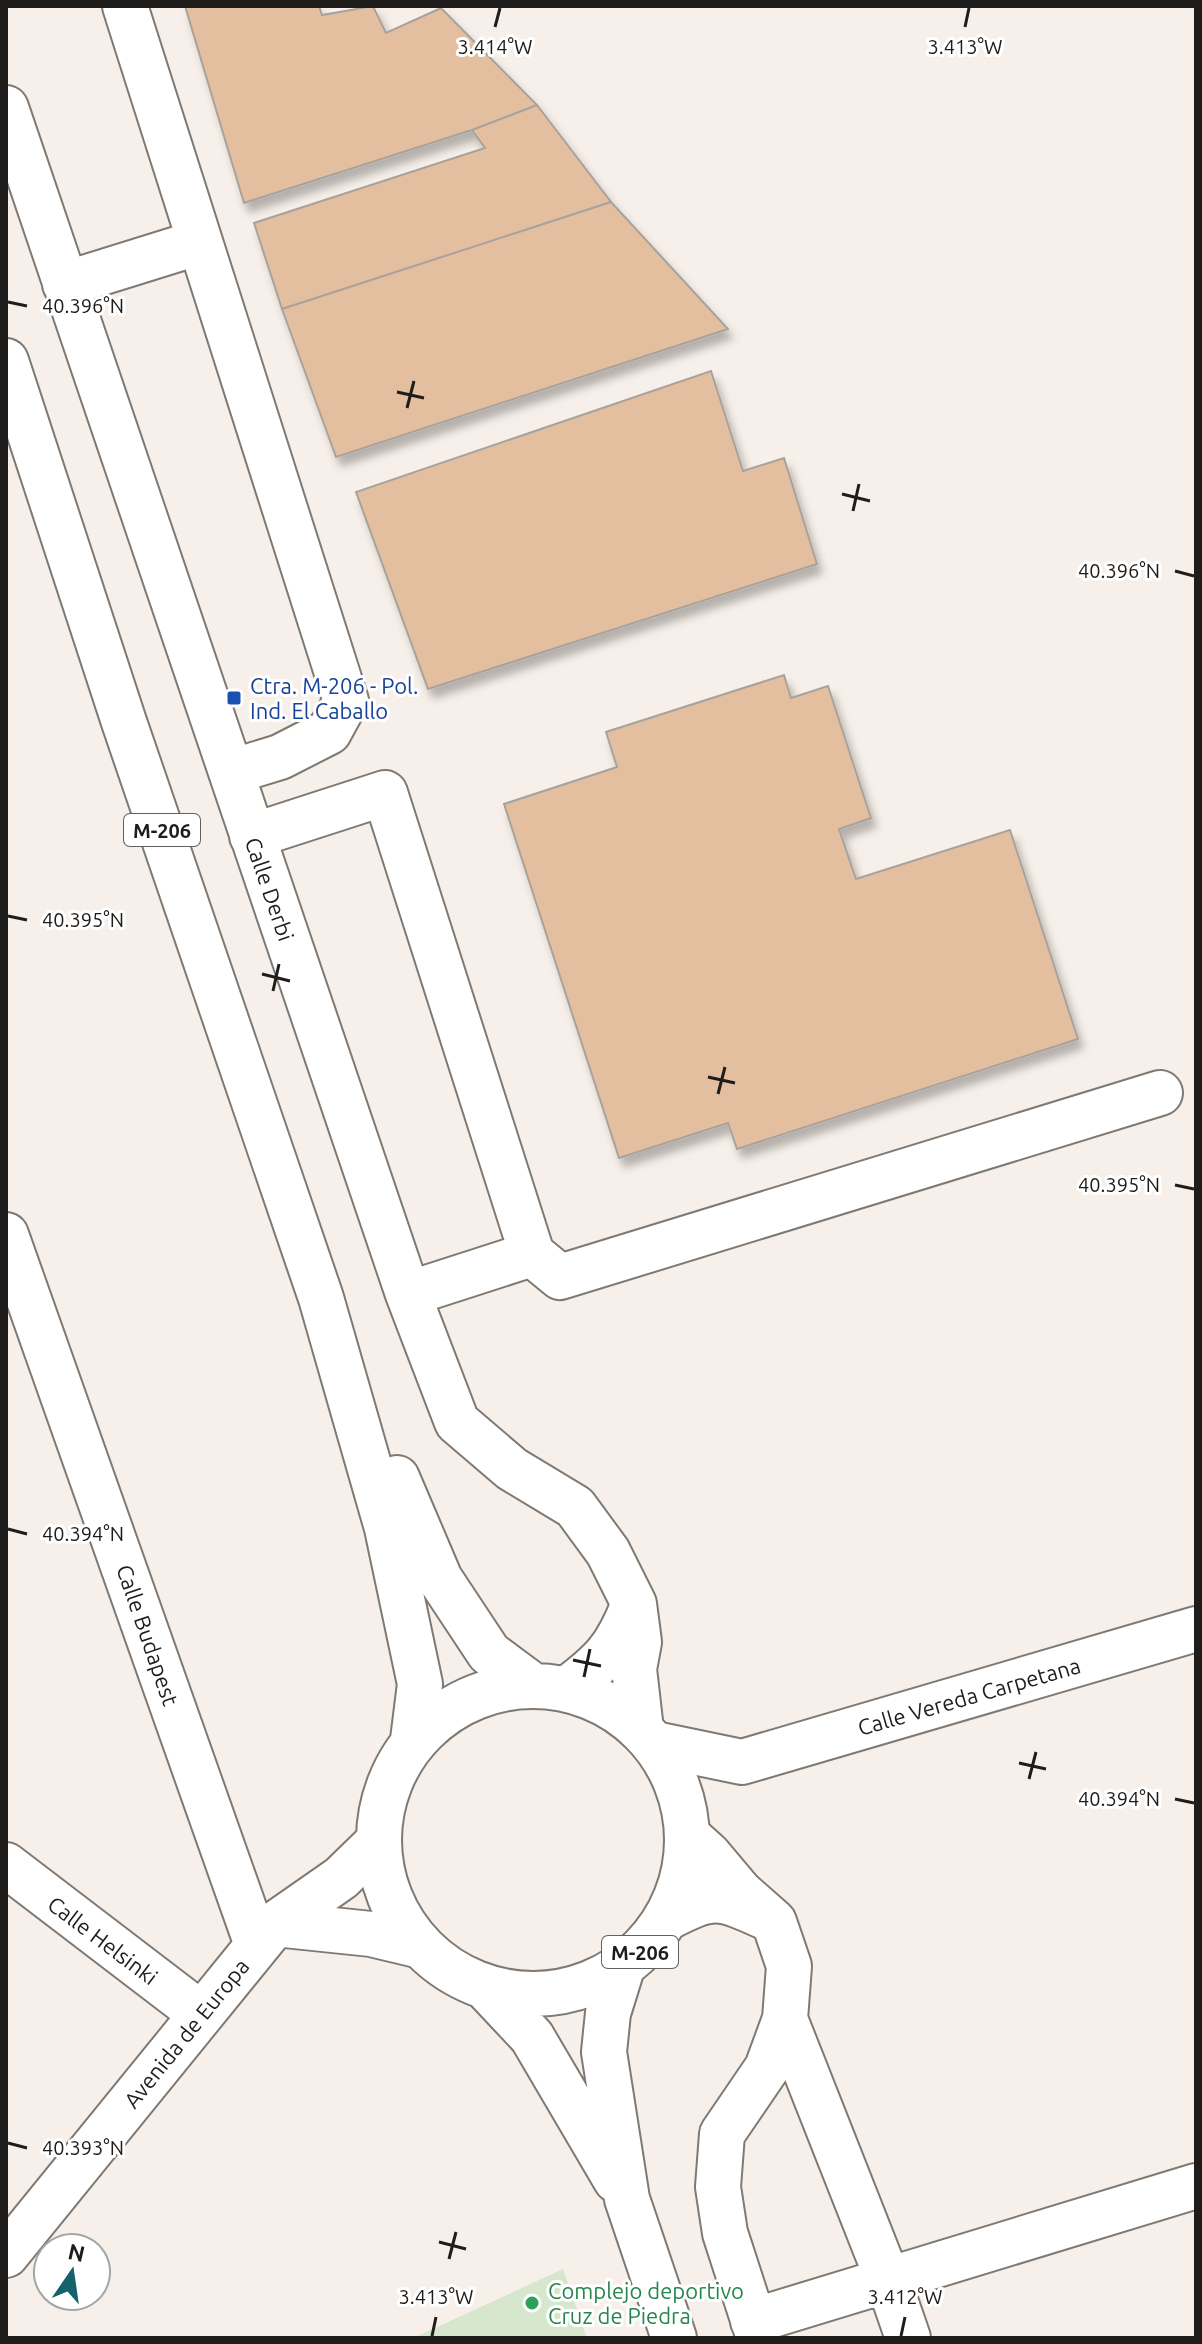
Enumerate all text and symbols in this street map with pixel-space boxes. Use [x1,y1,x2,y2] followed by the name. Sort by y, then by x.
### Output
[458,35,532,58] text: 3.414°W
[928,35,1002,58] text: 3.413°W
[42,294,124,317] text: 40.396°N
[1078,559,1160,582] text: 40.396°N
[250,673,418,723] place label: Ctra. M-206 - Pol. Ind. El Caballo
[225,689,243,707] marker: Ctra. M-206 - Pol. Ind. El Caballo
[124,814,200,846] road number: M-206
[241,834,299,944] street label: Calle Derbi
[42,908,124,931] text: 40.395°N
[1078,1173,1160,1196] text: 40.395°N
[42,1522,124,1545] text: 40.394°N
[112,1561,184,1709] street label: Calle Budapest
[855,1652,1083,1740] street label: Calle Vereda Carpetana
[1078,1787,1160,1810] text: 40.394°N
[43,1891,163,1989] street label: Calle Helsinki
[602,1936,678,1968] road number: M-206
[118,1954,254,2112] street label: Avenida de Europa
[42,2136,124,2159] text: 40.393°N
[32,2232,112,2312] north arrow
[66,2238,87,2266] text: N
[548,2278,744,2328] place label: Complejo deportivo Cruz de Piedra
[399,2285,473,2308] text: 3.413°W
[868,2285,942,2308] text: 3.412°W
[523,2294,541,2312] marker: Complejo deportivo Cruz de Piedra

